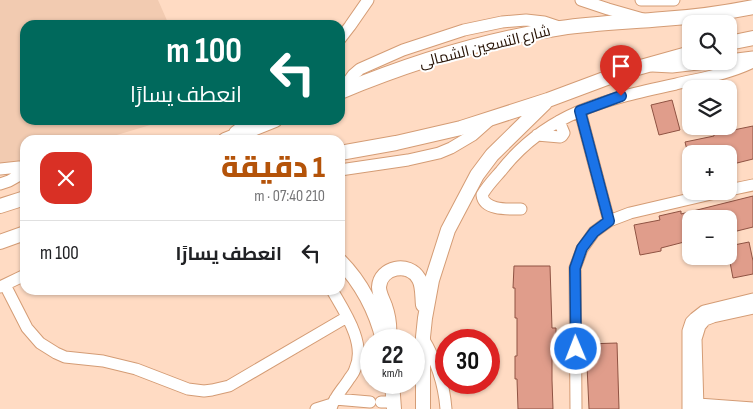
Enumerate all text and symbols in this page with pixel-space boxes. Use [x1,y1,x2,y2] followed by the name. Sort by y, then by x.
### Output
[682,15,737,265] map controls
[682,15,737,70] button: search
[417,21,553,73] street label: شارع التسعين الشمالى
[166,30,242,73] text: 100 m
[260,40,325,105] icon: left
[600,45,642,96] pin
[607,52,635,80] icon: arrive
[682,80,737,135] button: layers
[130,82,242,109] text: انعطف يسارًا
[682,145,737,200] button: +
[221,150,325,186] text: 1 دقيقة
[40,152,92,204] button: close
[254,187,325,206] text: 210 m · 07:40
[682,210,737,265] button: −
[297,239,325,267] icon: left
[40,242,79,265] text: 100 m
[175,243,282,266] text: انعطف يسارًا
[549,322,601,374] position arrow
[435,329,500,394] speed limit sign: 30
[382,340,403,371] text: 22
[382,366,403,381] text: km/h

